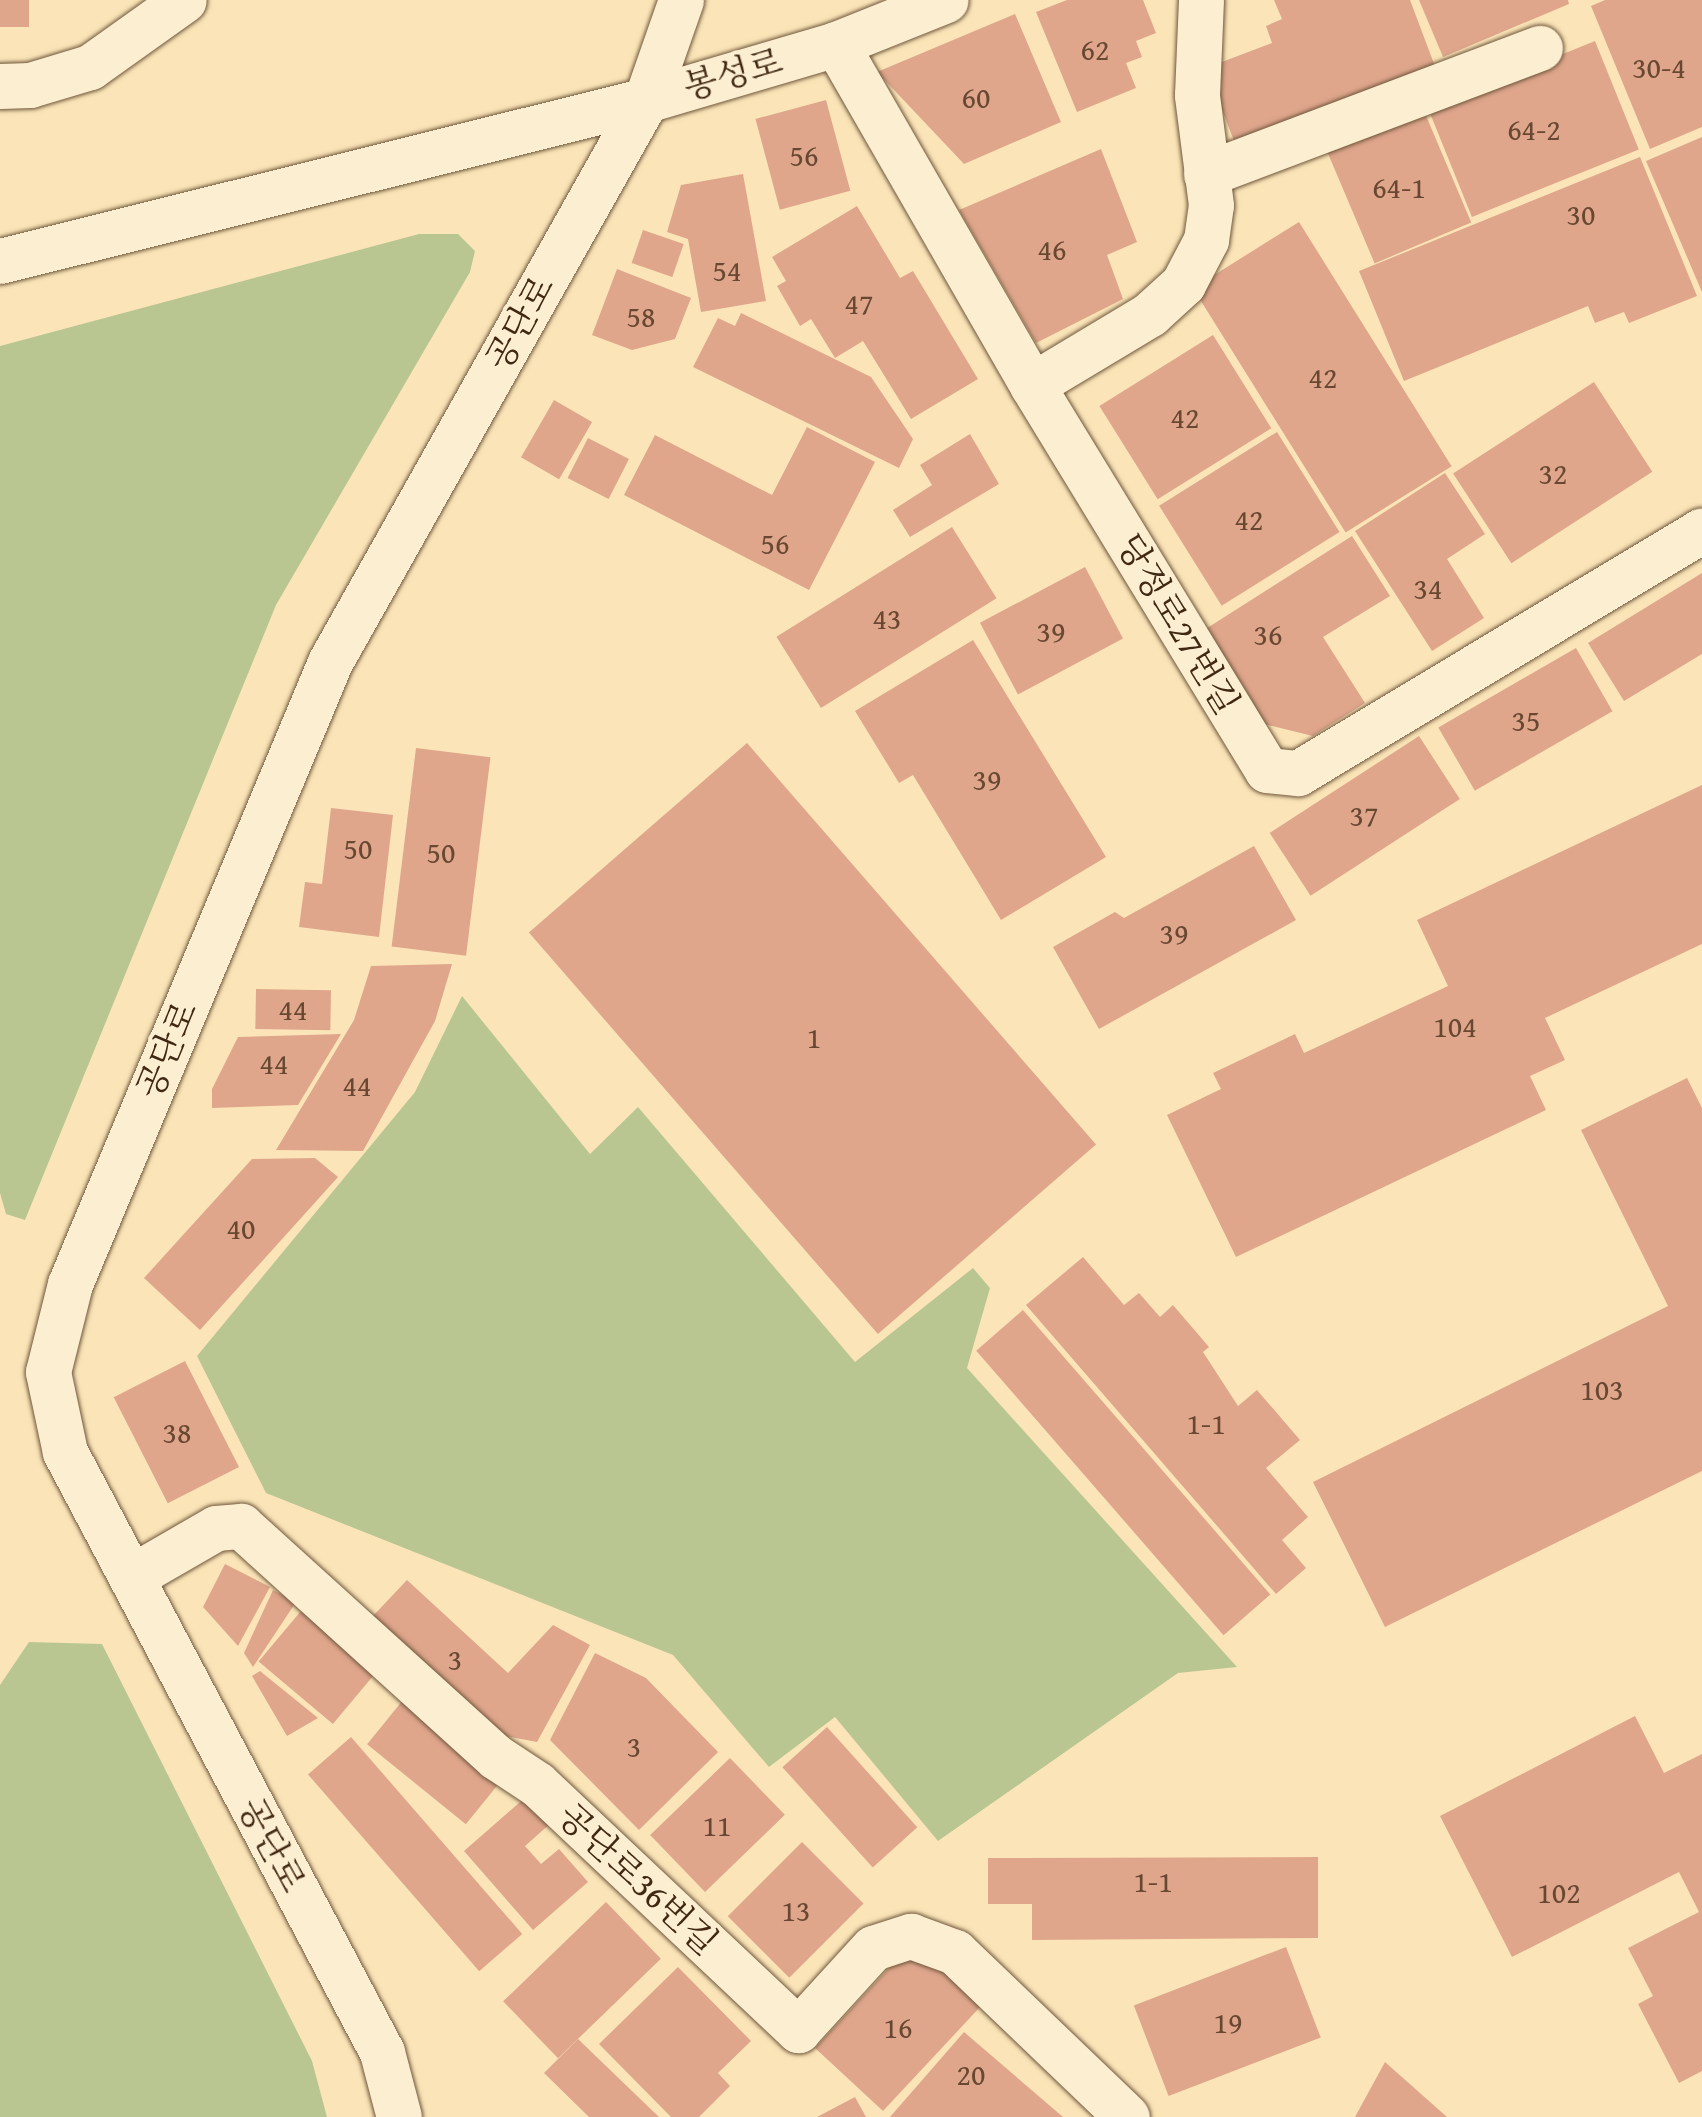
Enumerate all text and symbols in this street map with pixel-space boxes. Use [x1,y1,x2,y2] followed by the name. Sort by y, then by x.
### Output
[1081,31,1109,67] house number: 62
[678,40,788,108] street label: 봉성로
[1632,49,1686,85] house number: 30-4
[962,79,990,115] house number: 60
[1507,111,1561,147] house number: 64-2
[790,137,818,173] house number: 56
[1372,169,1426,205] house number: 64-1
[1567,196,1595,232] house number: 30
[1038,231,1066,267] house number: 46
[713,252,741,288] house number: 54
[477,268,563,378] street label: 공단로
[845,285,873,321] house number: 47
[627,298,655,334] house number: 58
[1309,359,1337,395] house number: 42
[1171,399,1199,435] house number: 42
[1539,455,1567,491] house number: 32
[1235,501,1263,537] house number: 42
[761,525,789,561] house number: 56
[1108,526,1248,722] street label: 당정로27번길
[1414,570,1442,606] house number: 34
[873,600,901,636] house number: 43
[1037,613,1065,649] house number: 39
[1254,616,1282,652] house number: 36
[1512,702,1540,738] house number: 35
[973,761,1001,797] house number: 39
[1350,797,1378,833] house number: 37
[344,830,372,866] house number: 50
[427,834,455,870] house number: 50
[1160,915,1188,951] house number: 39
[279,991,307,1027] house number: 44
[128,995,206,1105] street label: 공단로
[1433,1008,1477,1044] house number: 104
[807,1019,821,1055] house number: 1
[260,1045,288,1081] house number: 44
[343,1067,371,1103] house number: 44
[227,1210,255,1246] house number: 40
[1580,1371,1624,1407] house number: 103
[1186,1405,1226,1441] house number: 1-1
[163,1414,191,1450] house number: 38
[448,1641,462,1677] house number: 3
[627,1728,641,1764] house number: 3
[230,1790,314,1900] street label: 공단로
[550,1795,726,1963] street label: 공단로36번길
[703,1807,731,1843] house number: 11
[1133,1863,1173,1899] house number: 1-1
[1537,1874,1581,1910] house number: 102
[782,1892,810,1928] house number: 13
[1214,2004,1242,2040] house number: 19
[884,2009,912,2045] house number: 16
[957,2056,985,2092] house number: 20

